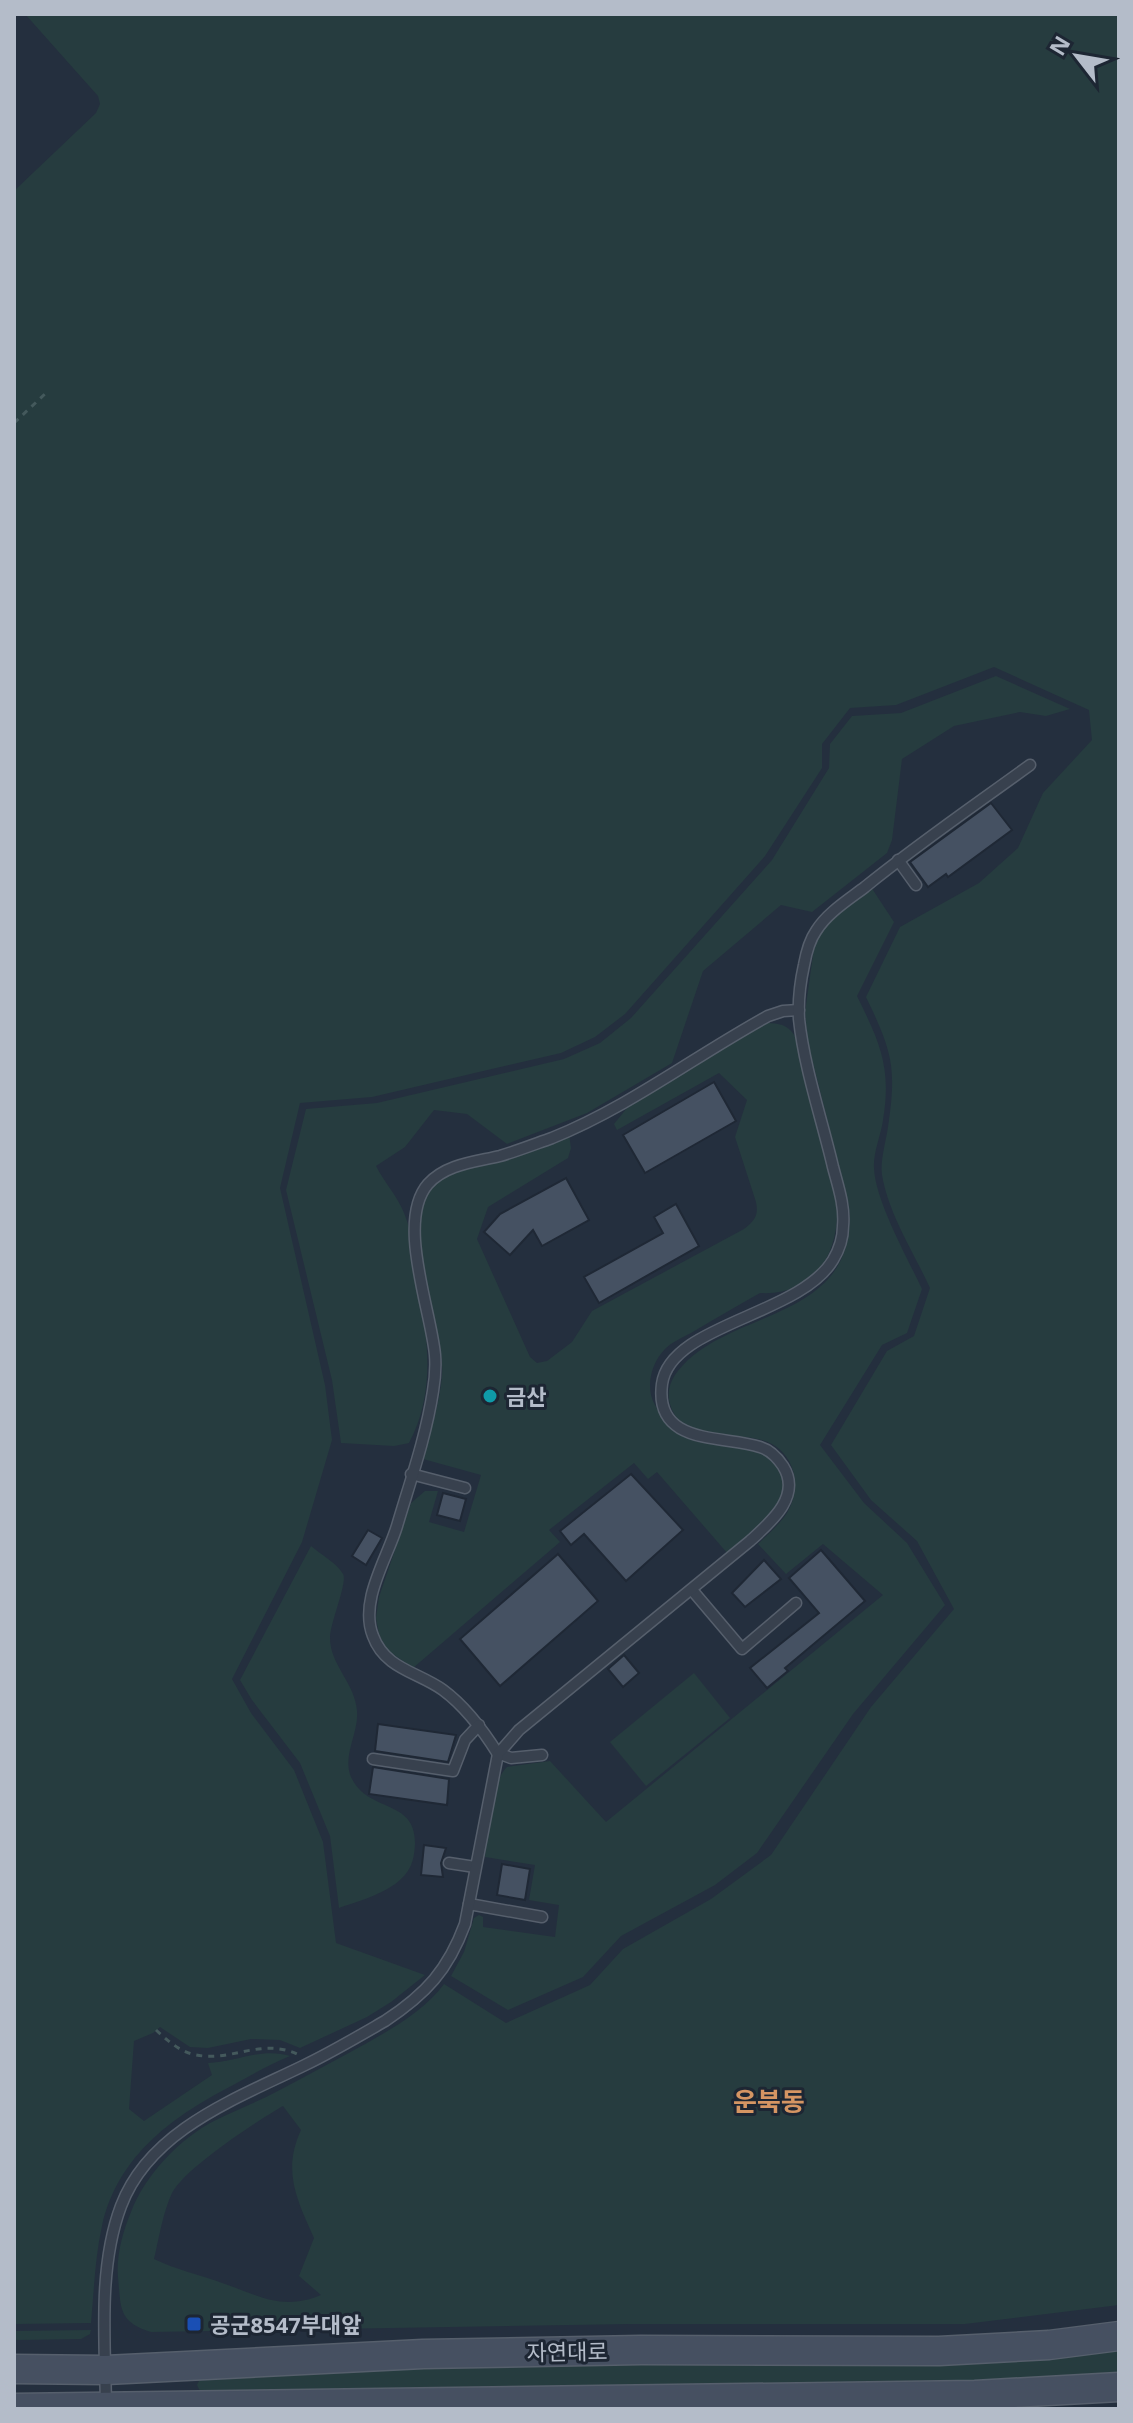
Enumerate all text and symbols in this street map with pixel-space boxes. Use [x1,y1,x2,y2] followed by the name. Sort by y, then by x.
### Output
[1037,16,1117,96] north arrow
[1042,30,1076,61] text: N
[506,1381,546,1411] place label: 금산
[481,1387,499,1405] marker: 금산
[733,2083,805,2119] district label: 운북동
[210,2309,362,2339] place label: 공군8547부대앞
[185,2315,203,2333] marker: 공군8547부대앞
[526,2335,608,2367] street label: 자연대로

